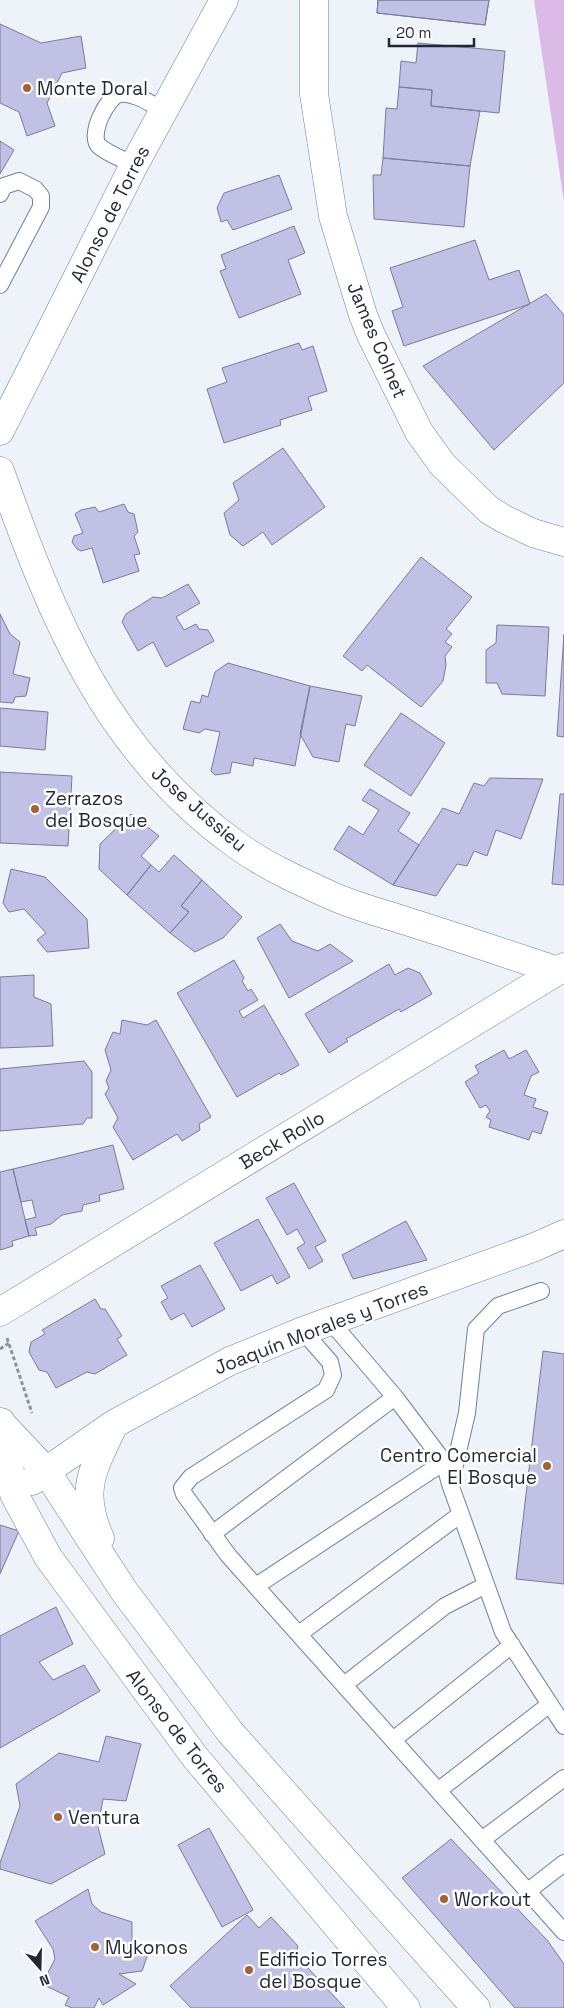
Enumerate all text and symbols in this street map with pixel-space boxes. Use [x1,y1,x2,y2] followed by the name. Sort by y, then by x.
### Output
[389,15,474,47] scale bar
[396,23,431,42] text: 20 m
[37,76,148,101] place label: Monte Doral
[21,82,33,94] marker: Monte Doral
[65,141,155,287] street label: Alonso de Torres
[341,278,413,402] street label: James Colnet
[146,761,252,857] street label: Jose Jussieu
[45,786,147,833] place label: Zerrazos del Bosque
[29,803,41,815] marker: Zerrazos del Bosque
[235,1105,329,1175] street label: Beck Rollo
[210,1276,432,1380] street label: Joaquín Morales y Torres
[380,1443,537,1490] place label: Centro Comercial El Bosque
[541,1460,553,1472] marker: Centro Comercial El Bosque
[121,1664,233,1798] street label: Alonso de Torres
[68,1805,140,1830] place label: Ventura
[52,1811,64,1823] marker: Ventura
[454,1887,531,1912] place label: Workout
[438,1893,450,1905] marker: Workout
[105,1935,188,1960] place label: Mykonos
[89,1941,101,1953] marker: Mykonos
[15,1943,65,1993] north arrow
[259,1947,388,1994] place label: Edificio Torres del Bosque
[243,1964,255,1976] marker: Edificio Torres del Bosque
[37,1970,52,1990] text: N

